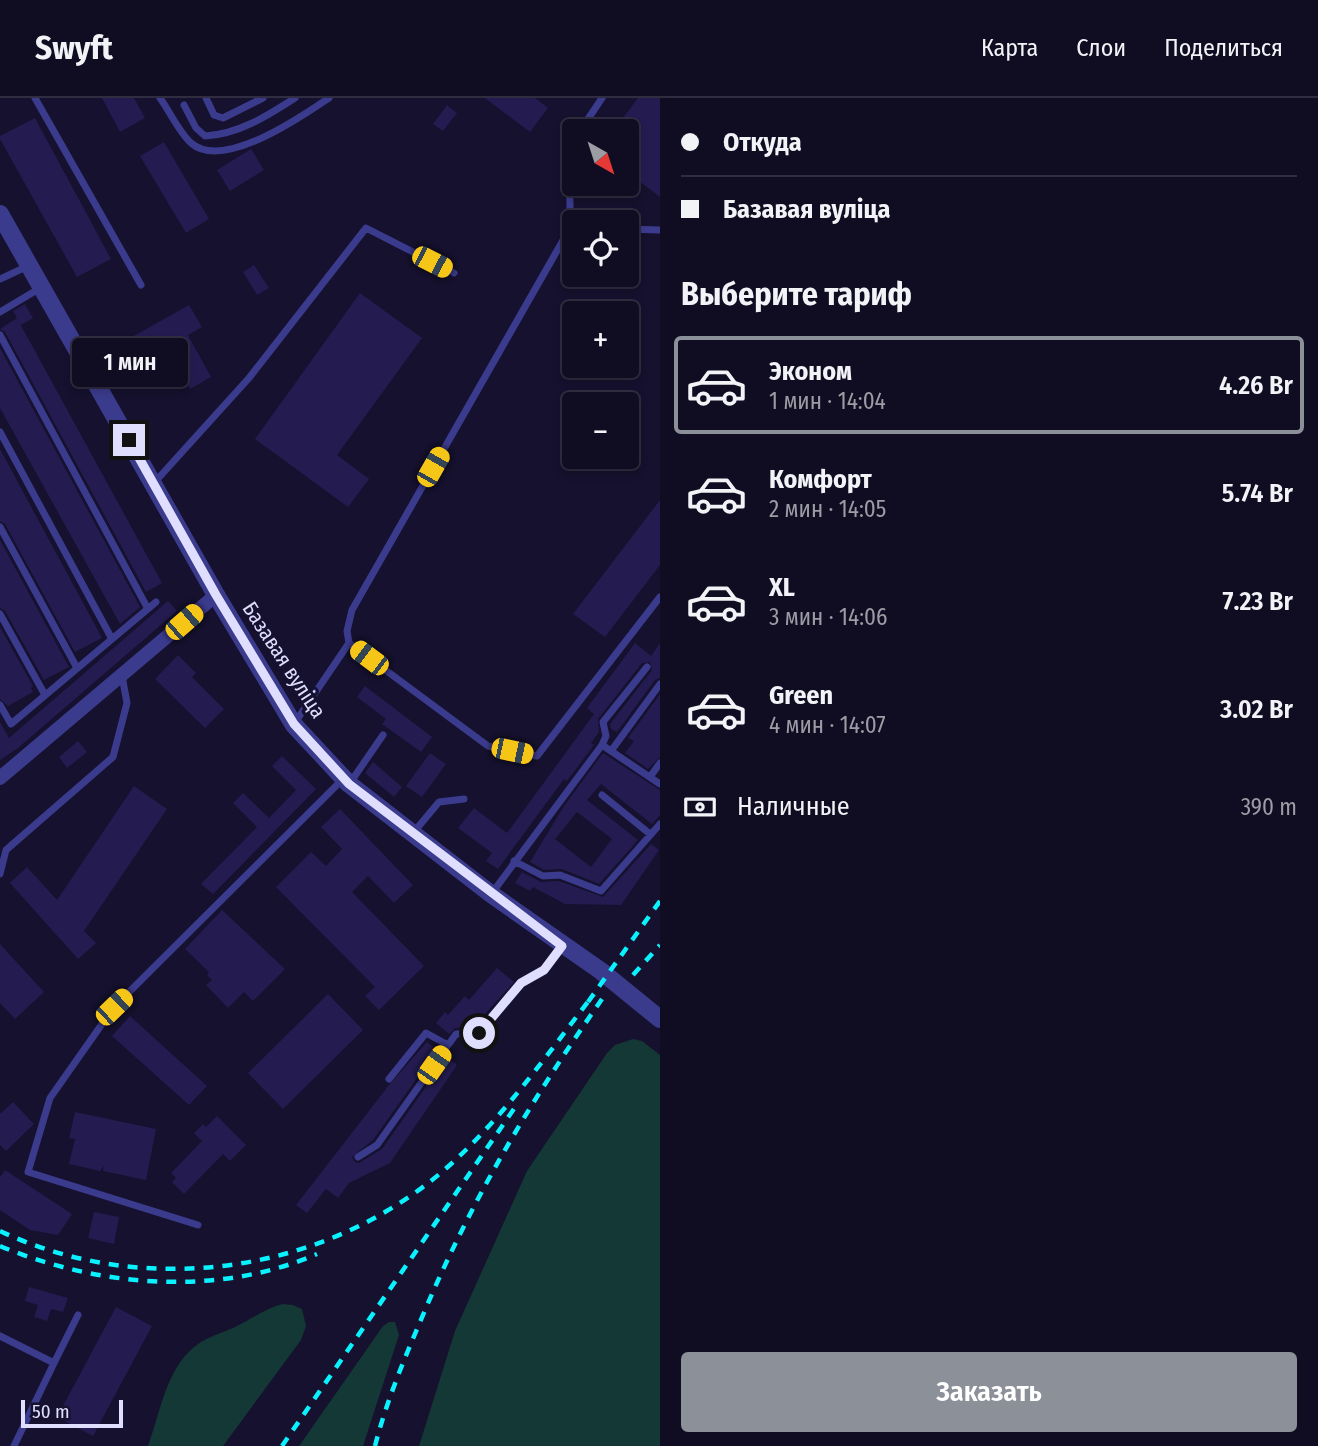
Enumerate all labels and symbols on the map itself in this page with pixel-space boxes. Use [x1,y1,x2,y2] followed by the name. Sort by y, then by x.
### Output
[562,119,639,196] north arrow
[409,243,456,281] car
[71,338,187,388] callout: 1 мин
[113,424,145,456] route end
[414,444,453,490] car
[237,597,331,723] street label: Базавая вуліца
[162,600,207,644] car
[346,637,393,679] car
[490,736,535,766] car
[92,985,137,1029] car
[463,1017,495,1049] route start
[414,1042,455,1088] car
[21,1397,122,1429] scale bar

